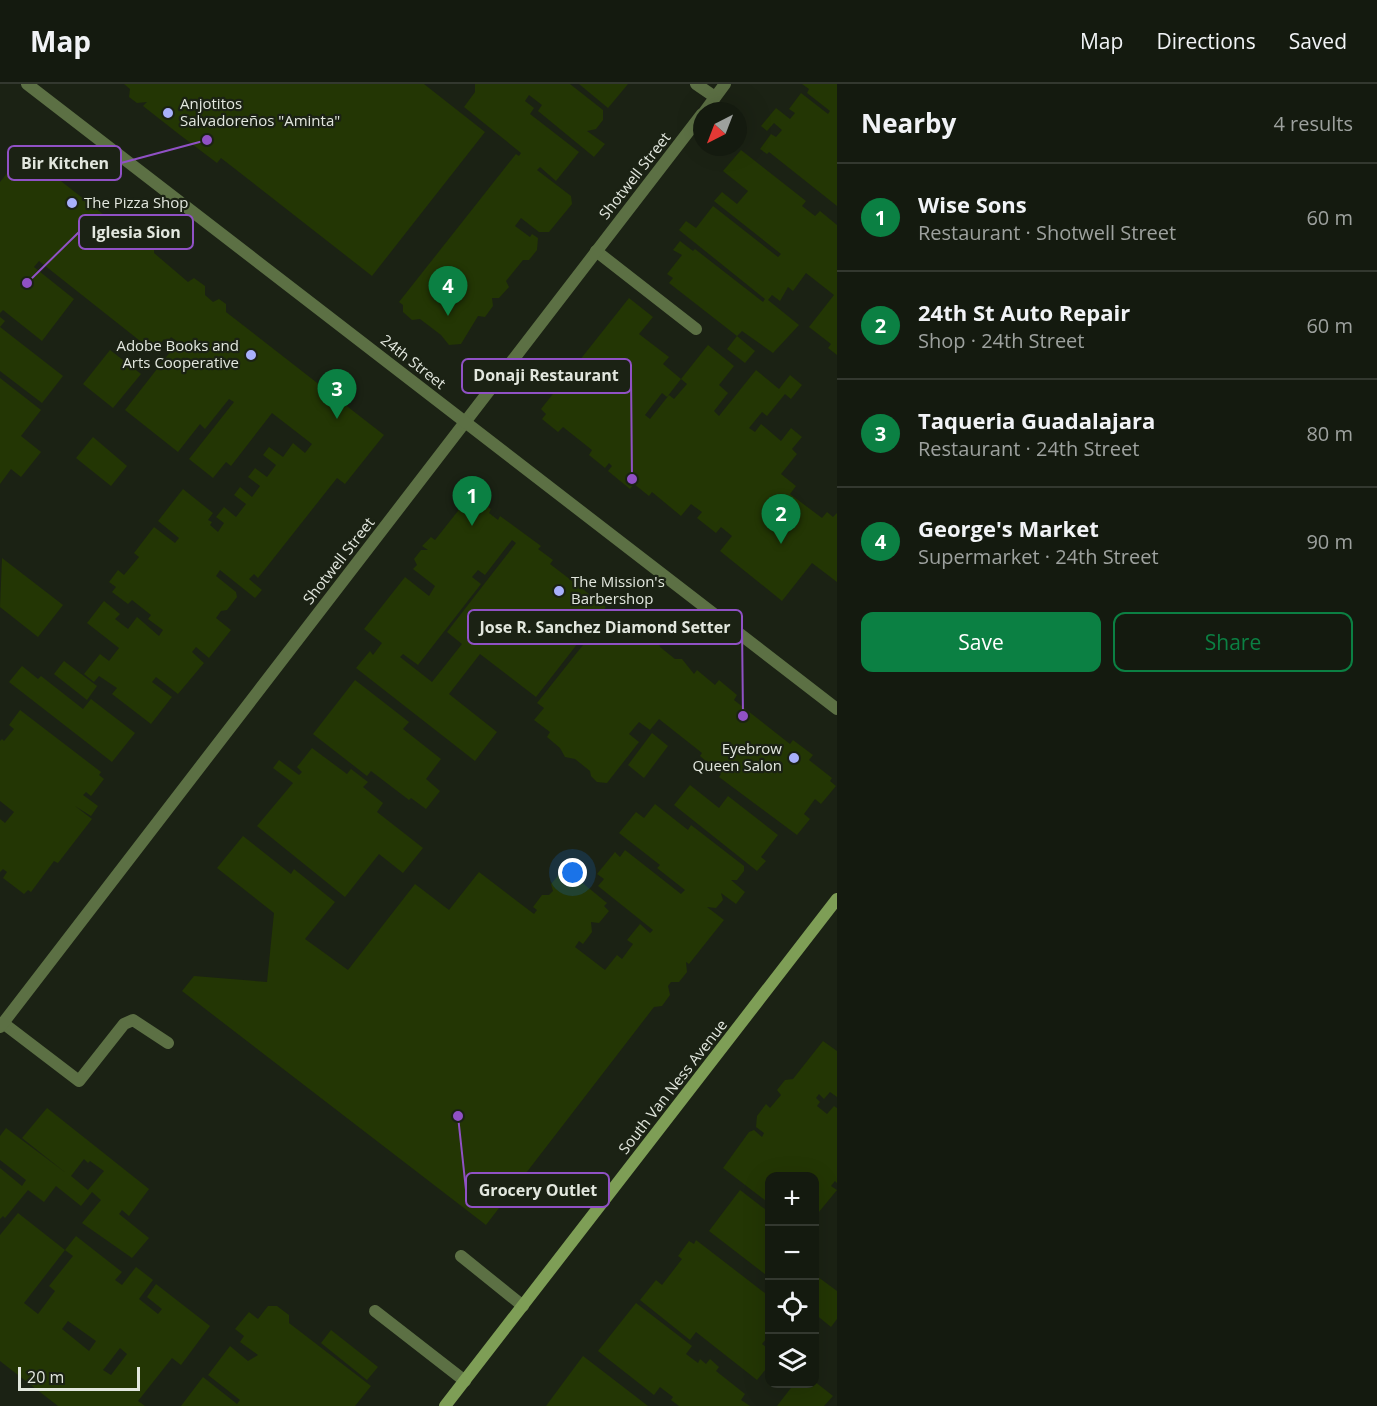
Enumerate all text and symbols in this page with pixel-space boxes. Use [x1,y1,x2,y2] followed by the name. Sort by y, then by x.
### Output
[30,22,91,60] text: Map
[1080,27,1123,55] text: Map
[1156,27,1256,55] text: Directions
[1289,27,1347,55] text: Saved
[180,93,340,130] place label: Anjotitos Salvadoreños "Aminta"
[693,102,747,156] north arrow
[861,105,956,141] text: Nearby
[161,106,175,120] marker: Anjotitos Salvadoreños "Aminta"
[1273,110,1353,137] text: 4 results
[594,128,674,223] street label: Shotwell Street
[8,146,121,180] callout: Bir Kitchen
[21,152,109,174] text: Bir Kitchen
[918,189,1027,219] text: Wise Sons
[84,192,189,212] place label: The Pizza Shop
[65,196,79,210] marker: The Pizza Shop
[875,204,886,231] text: 1
[1306,204,1353,231] text: 60 m
[79,215,193,249] callout: Iglesia Sion
[918,219,1176,246] text: Restaurant · Shotwell Street
[91,221,181,243] text: Iglesia Sion
[428,266,468,316] pin: 4
[918,297,1130,327] text: 24th St Auto Repair
[875,312,886,339] text: 2
[1306,312,1353,339] text: 60 m
[918,327,1084,354] text: Shop · 24th Street
[377,329,450,393] street label: 24th Street
[116,335,239,372] place label: Adobe Books and Arts Cooperative
[244,348,258,362] marker: Adobe Books and Arts Cooperative
[462,359,631,393] callout: Donaji Restaurant
[473,364,619,386] text: Donaji Restaurant
[318,370,356,419] pin: 3
[918,405,1155,435] text: Taqueria Guadalajara
[875,420,886,447] text: 3
[1306,420,1353,447] text: 80 m
[918,435,1139,462] text: Restaurant · 24th Street
[452,476,492,526] pin: 1
[762,494,800,544] pin: 2
[298,513,378,608] street label: Shotwell Street
[918,513,1099,543] text: George's Market
[875,528,886,555] text: 4
[1306,528,1353,555] text: 90 m
[918,543,1159,570] text: Supermarket · 24th Street
[571,571,665,608] place label: The Mission's Barbershop
[552,584,566,598] marker: The Mission's Barbershop
[468,610,742,644] callout: Jose R. Sanchez Diamond Setter
[861,612,1101,672] button: Save
[1113,612,1353,672] button: Share
[478,616,730,638] text: Jose R. Sanchez Diamond Setter
[693,738,782,775] place label: Eyebrow Queen Salon
[787,751,801,765] marker: Eyebrow Queen Salon
[558,858,587,887] your location
[613,1015,731,1158] street label: South Van Ness Avenue
[765,1172,819,1388] map controls
[765,1172,819,1226] button: +
[466,1173,609,1207] callout: Grocery Outlet
[479,1179,597,1201] text: Grocery Outlet
[765,1226,819,1280] button: −
[765,1280,819,1334] button: locate
[765,1334,819,1388] button: layers
[18,1364,140,1392] scale bar
[27,1366,64,1388] text: 20 m

